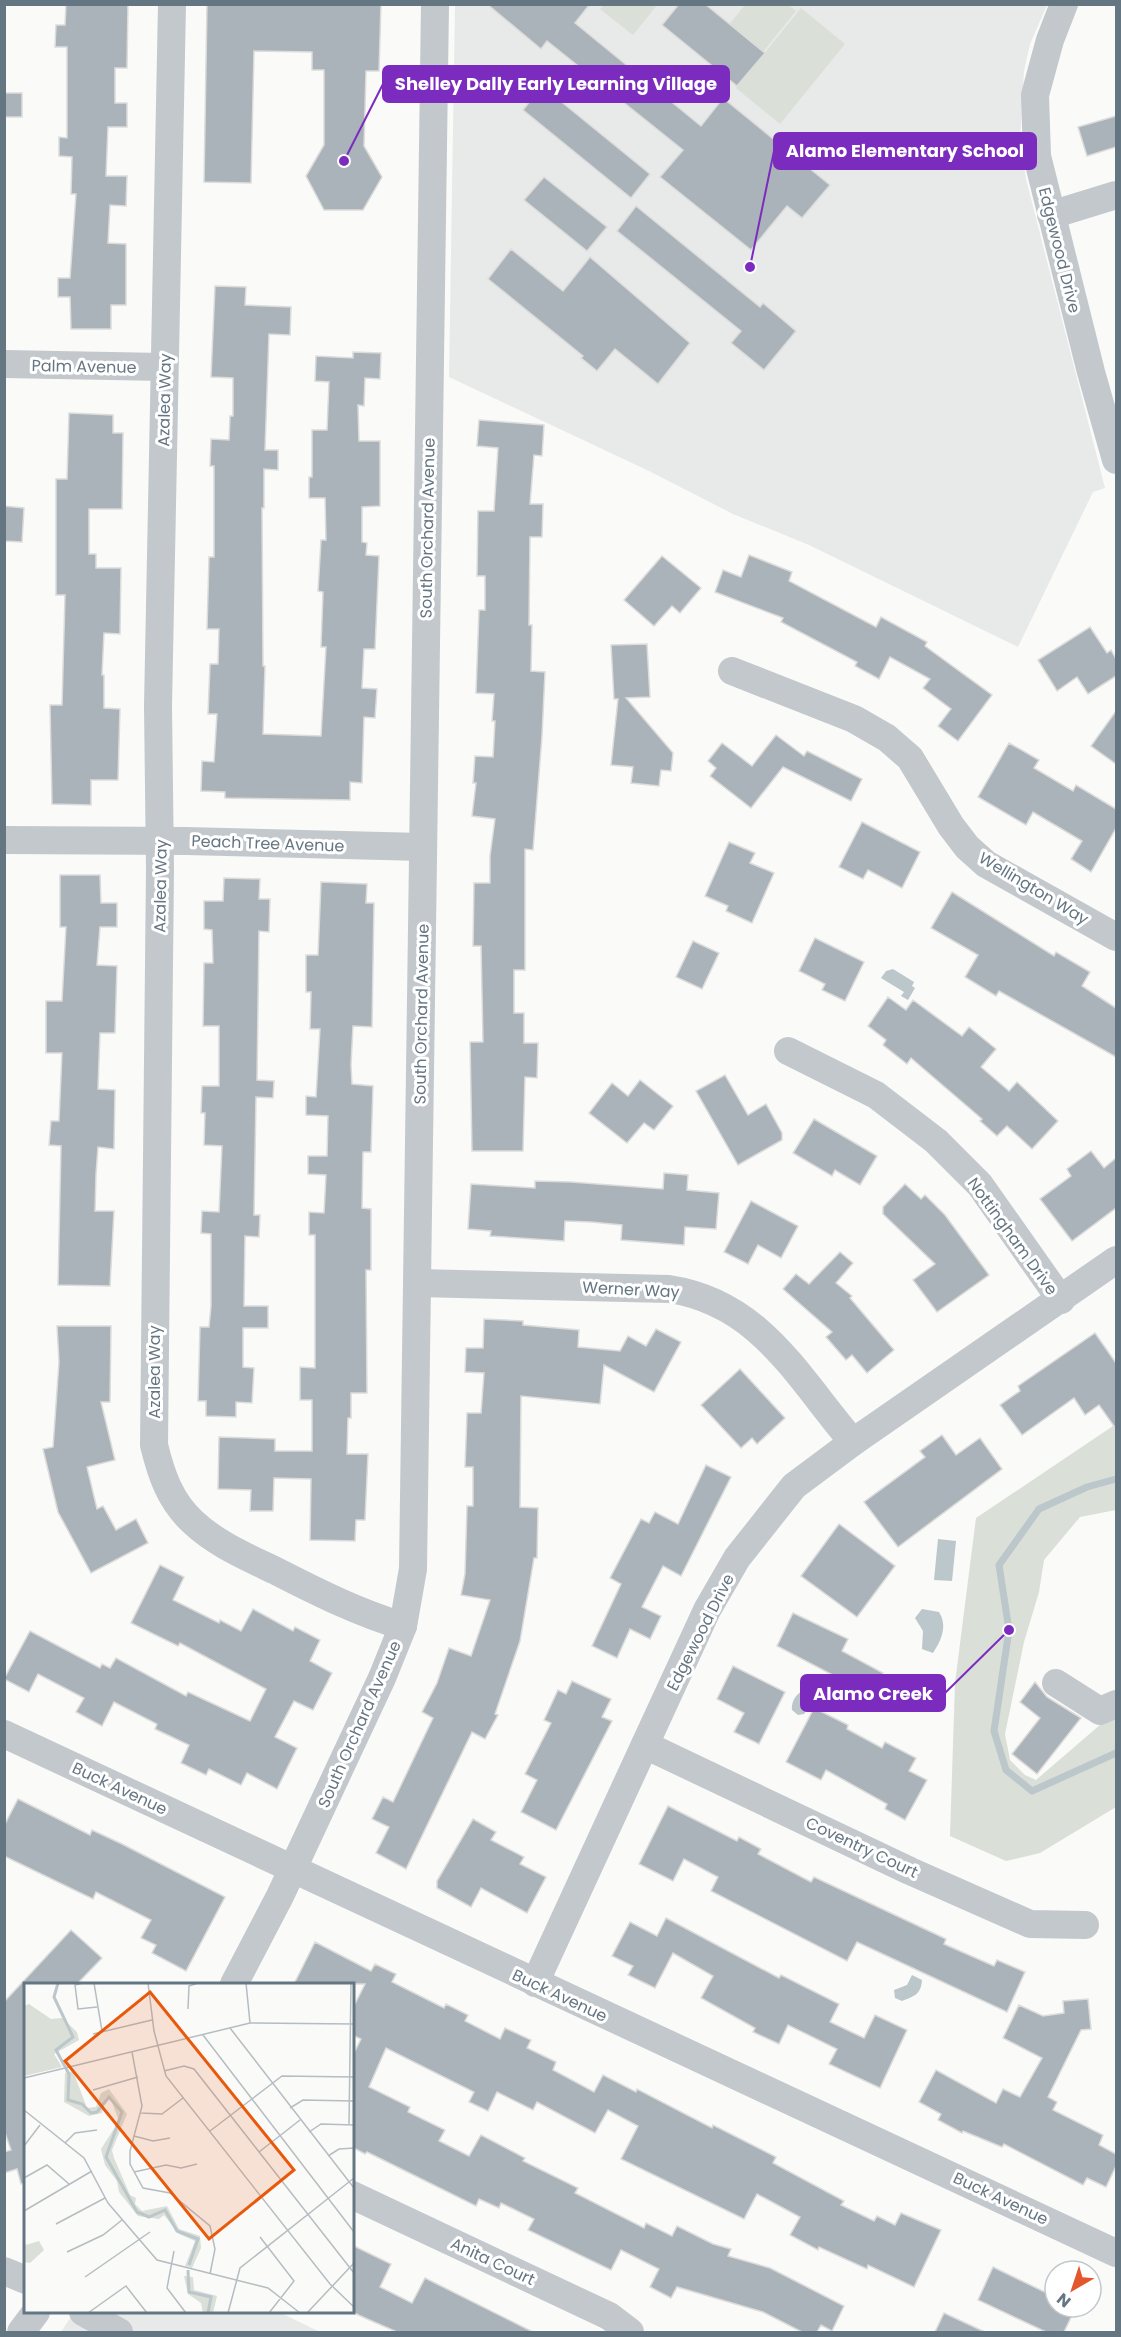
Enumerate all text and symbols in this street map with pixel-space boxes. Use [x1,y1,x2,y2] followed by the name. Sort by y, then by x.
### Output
[383,66,729,102] callout: Shelley Dally Early Learning Village
[395,71,717,96] text: Shelley Dally Early Learning Village
[774,133,1036,169] callout: Alamo Elementary School
[786,138,1024,163] text: Alamo Elementary School
[1033,185,1086,315] street label: Edgewood Drive
[152,353,177,447] street label: Azalea Way
[31,354,137,379] street label: Palm Avenue
[414,437,441,619] street label: South Orchard Avenue
[191,829,345,858] street label: Peach Tree Avenue
[148,839,173,933] street label: Azalea Way
[974,847,1093,930] street label: Wellington Way
[408,923,435,1105] street label: South Orchard Avenue
[962,1173,1063,1300] street label: Nottingham Drive
[582,1275,680,1304] street label: Werner Way
[143,1325,166,1419] street label: Azalea Way
[661,1570,740,1695] street label: Edgewood Drive
[312,1637,407,1811] street label: South Orchard Avenue
[801,1675,945,1711] callout: Alamo Creek
[813,1681,934,1706] text: Alamo Creek
[69,1756,171,1821] street label: Buck Avenue
[802,1811,922,1884] street label: Coventry Court
[509,1963,611,2028] street label: Buck Avenue
[24,1983,354,2313] inset map
[950,2166,1052,2231] street label: Buck Avenue
[447,2232,539,2291] street label: Anita Court
[1043,2259,1103,2319] north arrow
[1052,2288,1076,2313] text: N

